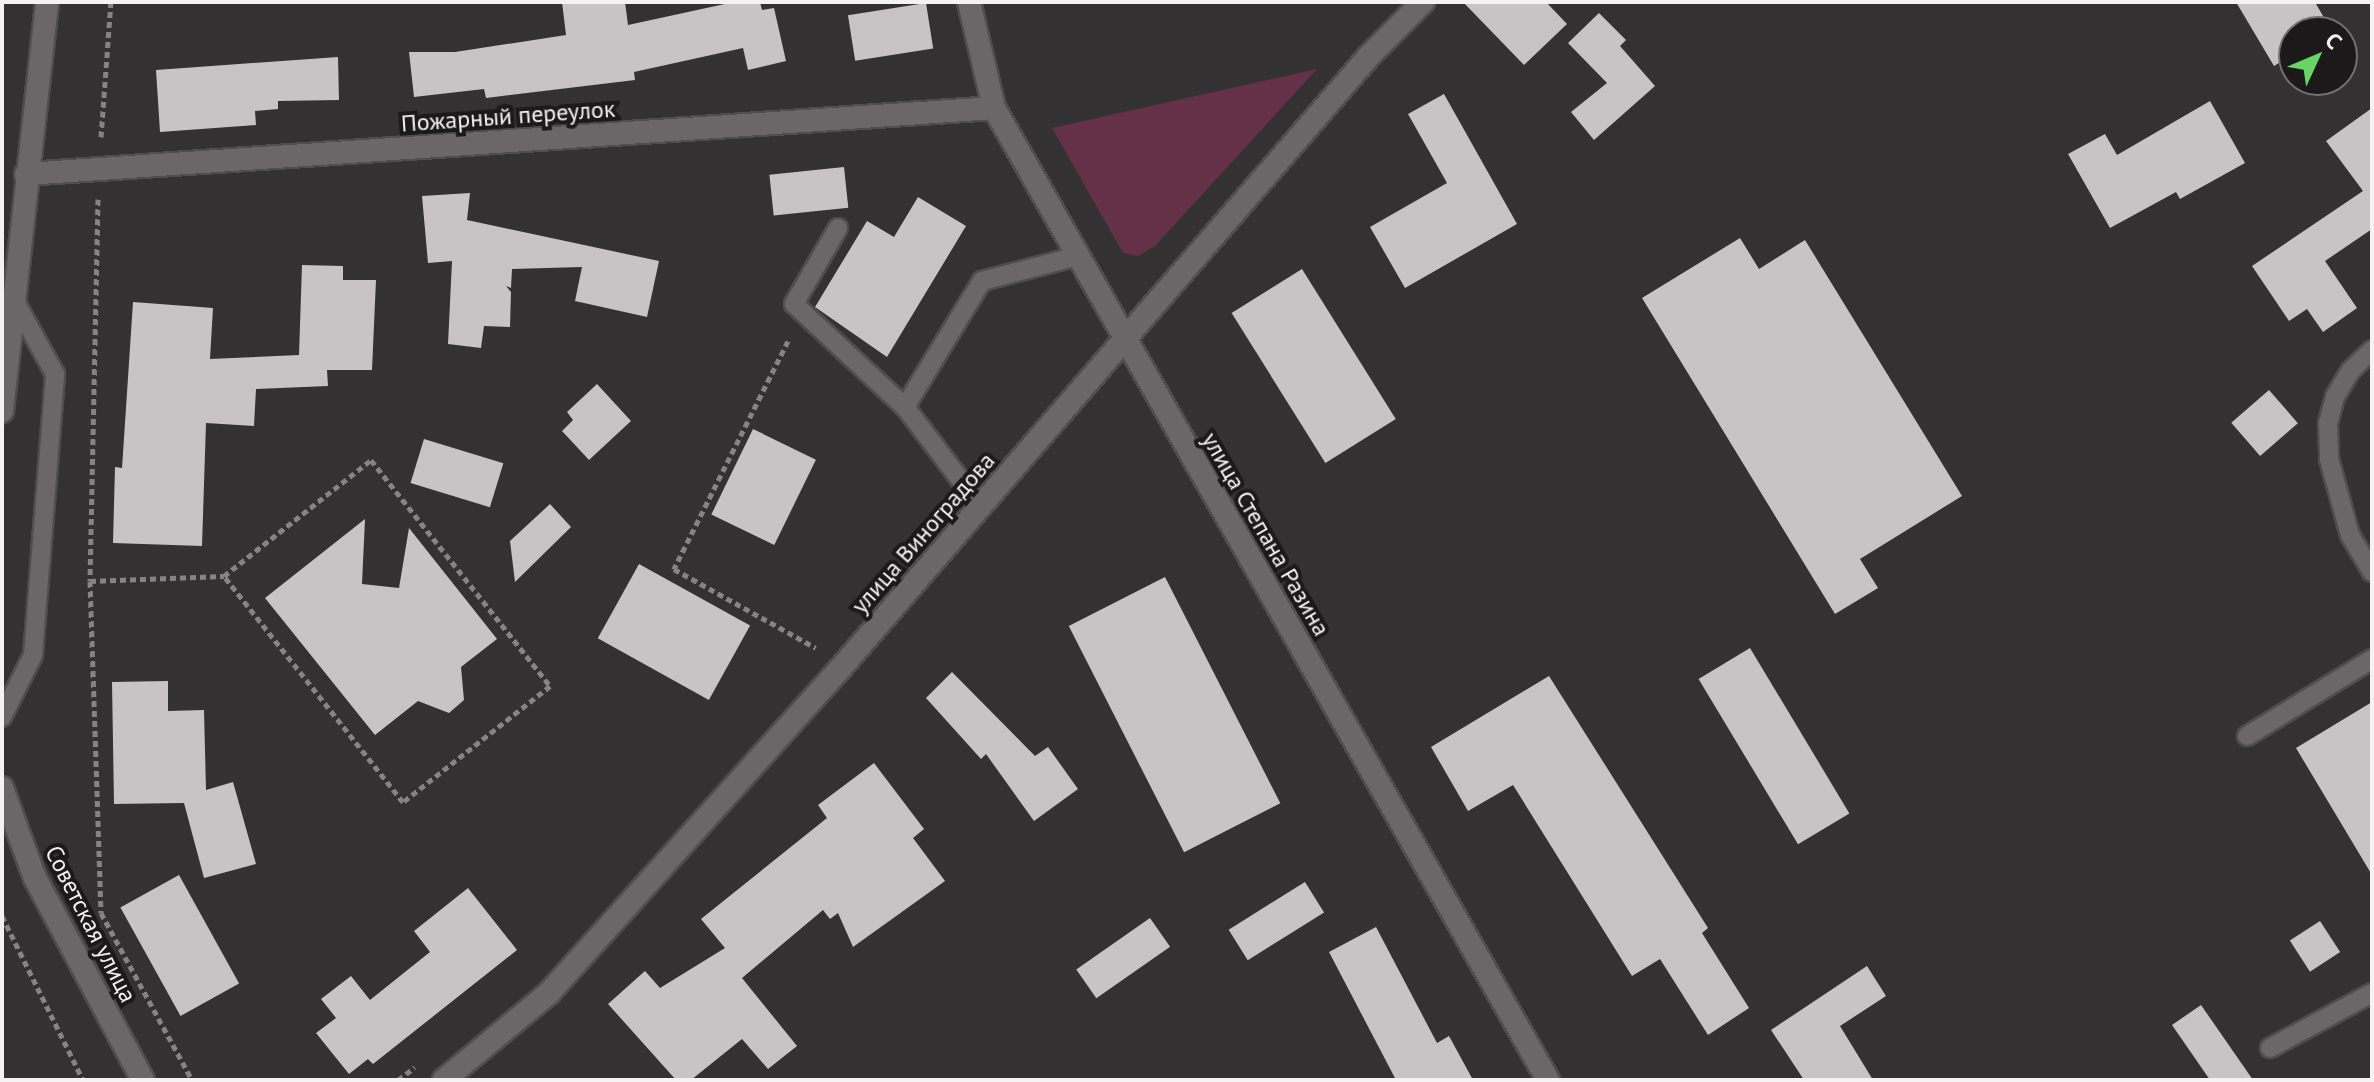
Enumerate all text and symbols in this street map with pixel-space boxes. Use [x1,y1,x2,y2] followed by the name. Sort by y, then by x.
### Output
[2278,16,2358,96] north arrow
[2319,27,2348,55] text: С
[400,94,616,138] street label: Пожарный переулок
[1196,427,1336,641] street label: улица Степана Разина
[845,447,1001,619] street label: улица Виноградова
[39,841,143,1007] street label: Советская улица

